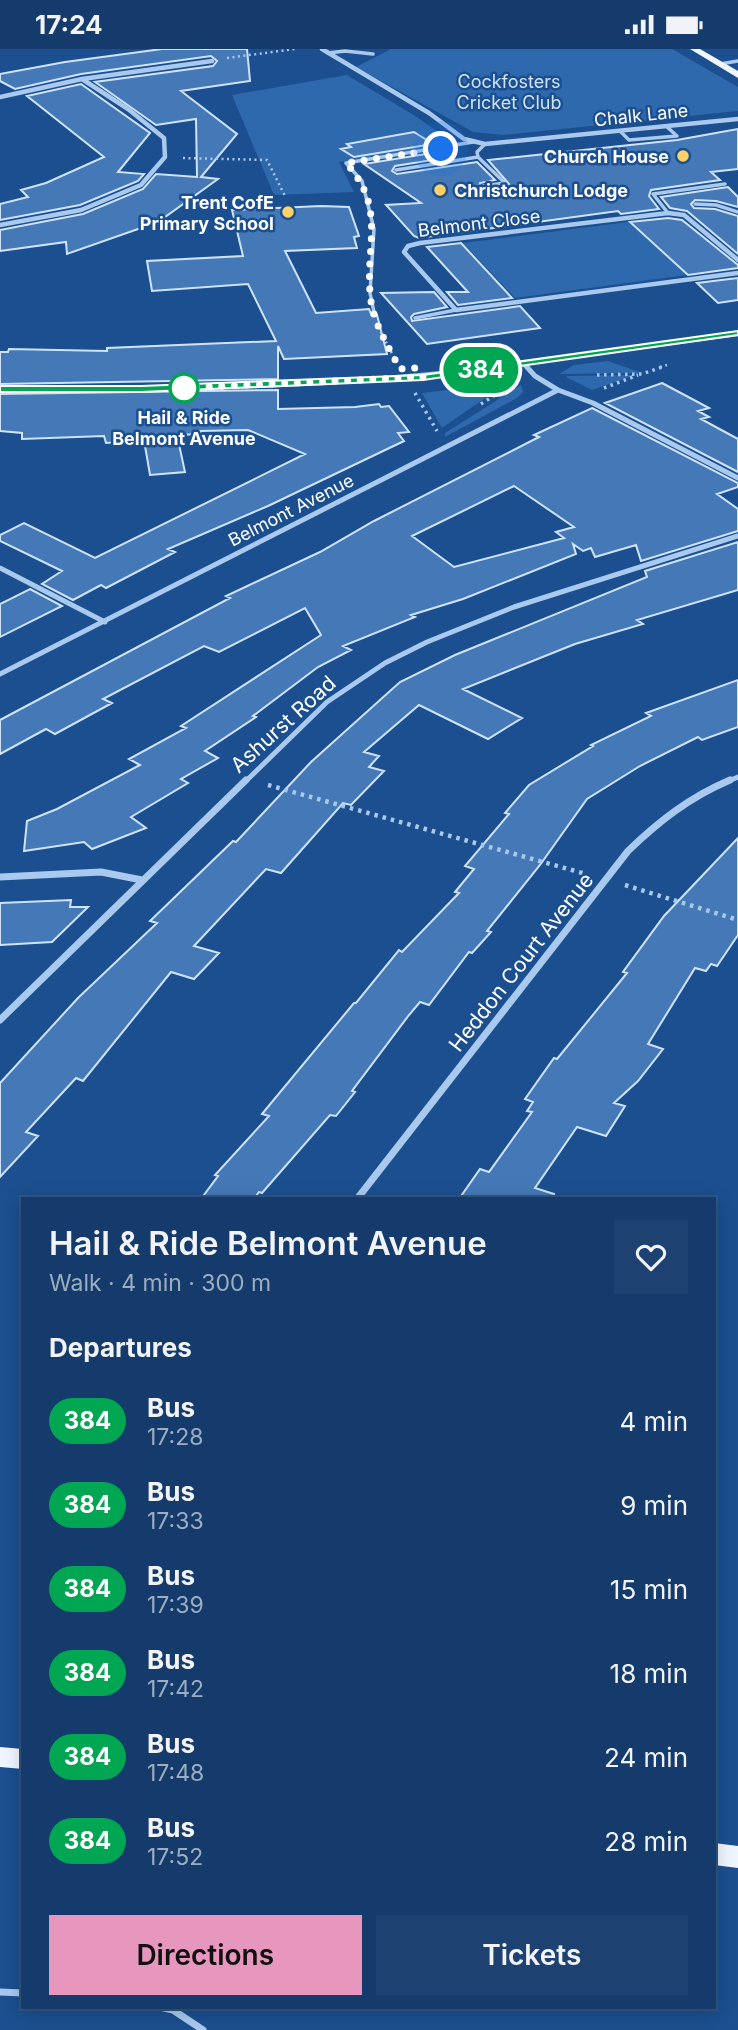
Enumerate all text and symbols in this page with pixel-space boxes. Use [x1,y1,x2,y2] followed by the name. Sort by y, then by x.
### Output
[35,9,103,40] text: 17:24
[457,71,561,113] park label: Cockfosters Cricket Club
[593,100,689,130] street label: Chalk Lane
[423,131,458,166] your location
[544,146,669,167] place label: Church House
[675,148,691,164] marker: Church House
[454,180,628,201] place label: Christchurch Lodge
[432,182,448,198] marker: Christchurch Lodge
[140,192,274,234] place label: Trent CofE Primary School
[280,204,296,220] marker: Trent CofE Primary School
[417,205,541,241] street label: Belmont Close
[441,347,521,393] line badge: 384
[457,355,505,384] text: 384
[169,373,199,403] marker: Hail & Ride Belmont Avenue
[112,407,256,449] place label: Hail & Ride Belmont Avenue
[225,469,357,551] street label: Belmont Avenue
[225,670,341,778] street label: Ashurst Road
[444,868,598,1056] street label: Heddon Court Avenue
[614,1220,688,1294] button: heart
[49,1223,487,1263] text: Hail & Ride Belmont Avenue
[49,1269,271,1297] text: Walk · 4 min · 300 m
[49,1332,192,1363] text: Departures
[147,1392,195,1423] text: Bus
[64,1406,111,1435] text: 384
[619,1406,688,1437] text: 4 min
[147,1423,203,1451] text: 17:28
[147,1476,195,1507] text: Bus
[64,1490,111,1519] text: 384
[620,1490,688,1521] text: 9 min
[147,1507,204,1535] text: 17:33
[147,1560,195,1591] text: Bus
[64,1574,111,1603] text: 384
[610,1574,688,1605] text: 15 min
[147,1591,204,1619] text: 17:39
[147,1644,195,1675] text: Bus
[64,1658,111,1687] text: 384
[610,1658,688,1689] text: 18 min
[147,1675,204,1703] text: 17:42
[147,1728,195,1759] text: Bus
[64,1742,111,1771] text: 384
[604,1742,688,1773] text: 24 min
[147,1759,204,1787] text: 17:48
[147,1812,195,1843] text: Bus
[64,1826,111,1855] text: 384
[604,1826,688,1857] text: 28 min
[147,1843,203,1871] text: 17:52
[49,1915,362,1995] button: Directions
[376,1915,688,1995] button: Tickets

